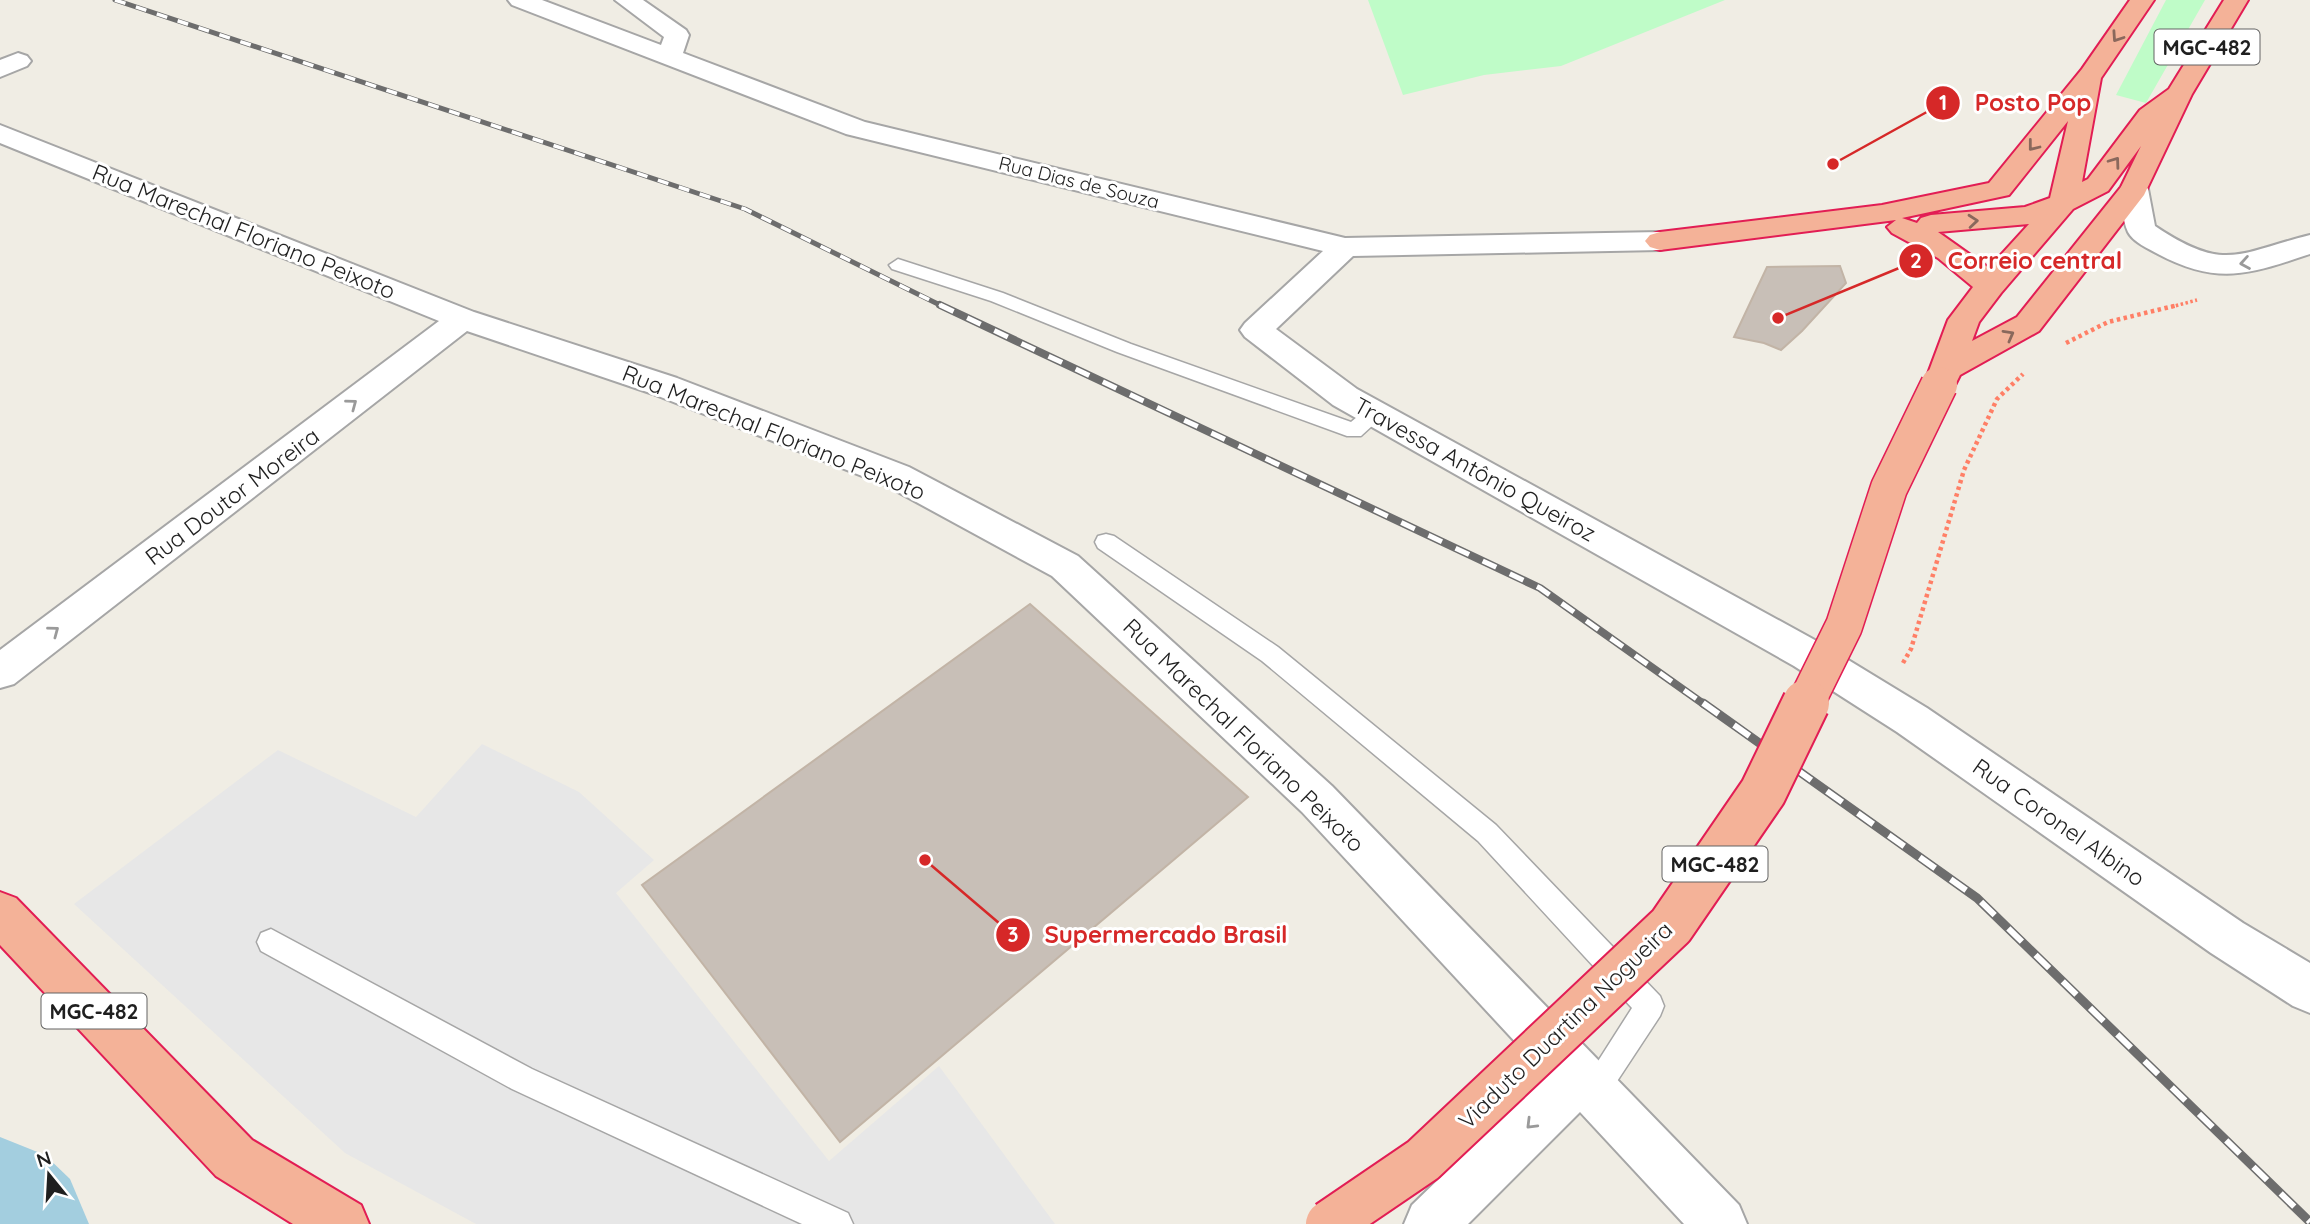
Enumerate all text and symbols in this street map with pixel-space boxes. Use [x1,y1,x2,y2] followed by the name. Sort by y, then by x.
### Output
[2112,29,2125,42] one-way arrow
[2154,30,2260,64] road number: MGC-482
[1926,80,2105,125] callout: Posto Pop
[1975,87,2091,117] text: Posto Pop
[1939,89,1947,115] text: 1
[2028,139,2041,151] one-way arrow
[996,150,1162,214] street label: Rua Dias de Souza
[88,157,400,305] street label: Rua Marechal Floriano Peixoto
[2107,157,2119,170] one-way arrow
[1968,214,1979,229] one-way arrow
[1899,239,2136,284] callout: Correio central
[1948,245,2122,275] text: Correio central
[1910,247,1922,273] text: 2
[2239,255,2251,270] one-way arrow
[2001,329,2014,343] one-way arrow
[618,358,930,506] street label: Rua Marechal Floriano Peixoto
[1349,390,1601,548] street label: Travessa Antônio Queiroz
[344,400,357,412] one-way arrow
[139,421,325,571] street label: Rua Doutor Moreira
[1117,612,1371,858] street label: Rua Marechal Floriano Peixoto
[47,627,59,639] one-way arrow
[1967,752,2151,892] street label: Rua Coronel Albino
[1662,846,1768,882] road number: MGC-482
[995,912,1301,957] callout: Supermercado Brasil
[1452,915,1678,1135] street label: Viaduto Duartina Nogueira
[1044,919,1288,949] text: Supermercado Brasil
[1007,921,1019,947] text: 3
[42,993,146,1028] road number: MGC-482
[1527,1116,1540,1129] one-way arrow
[14,1140,84,1210] north arrow
[33,1145,54,1172] text: N

